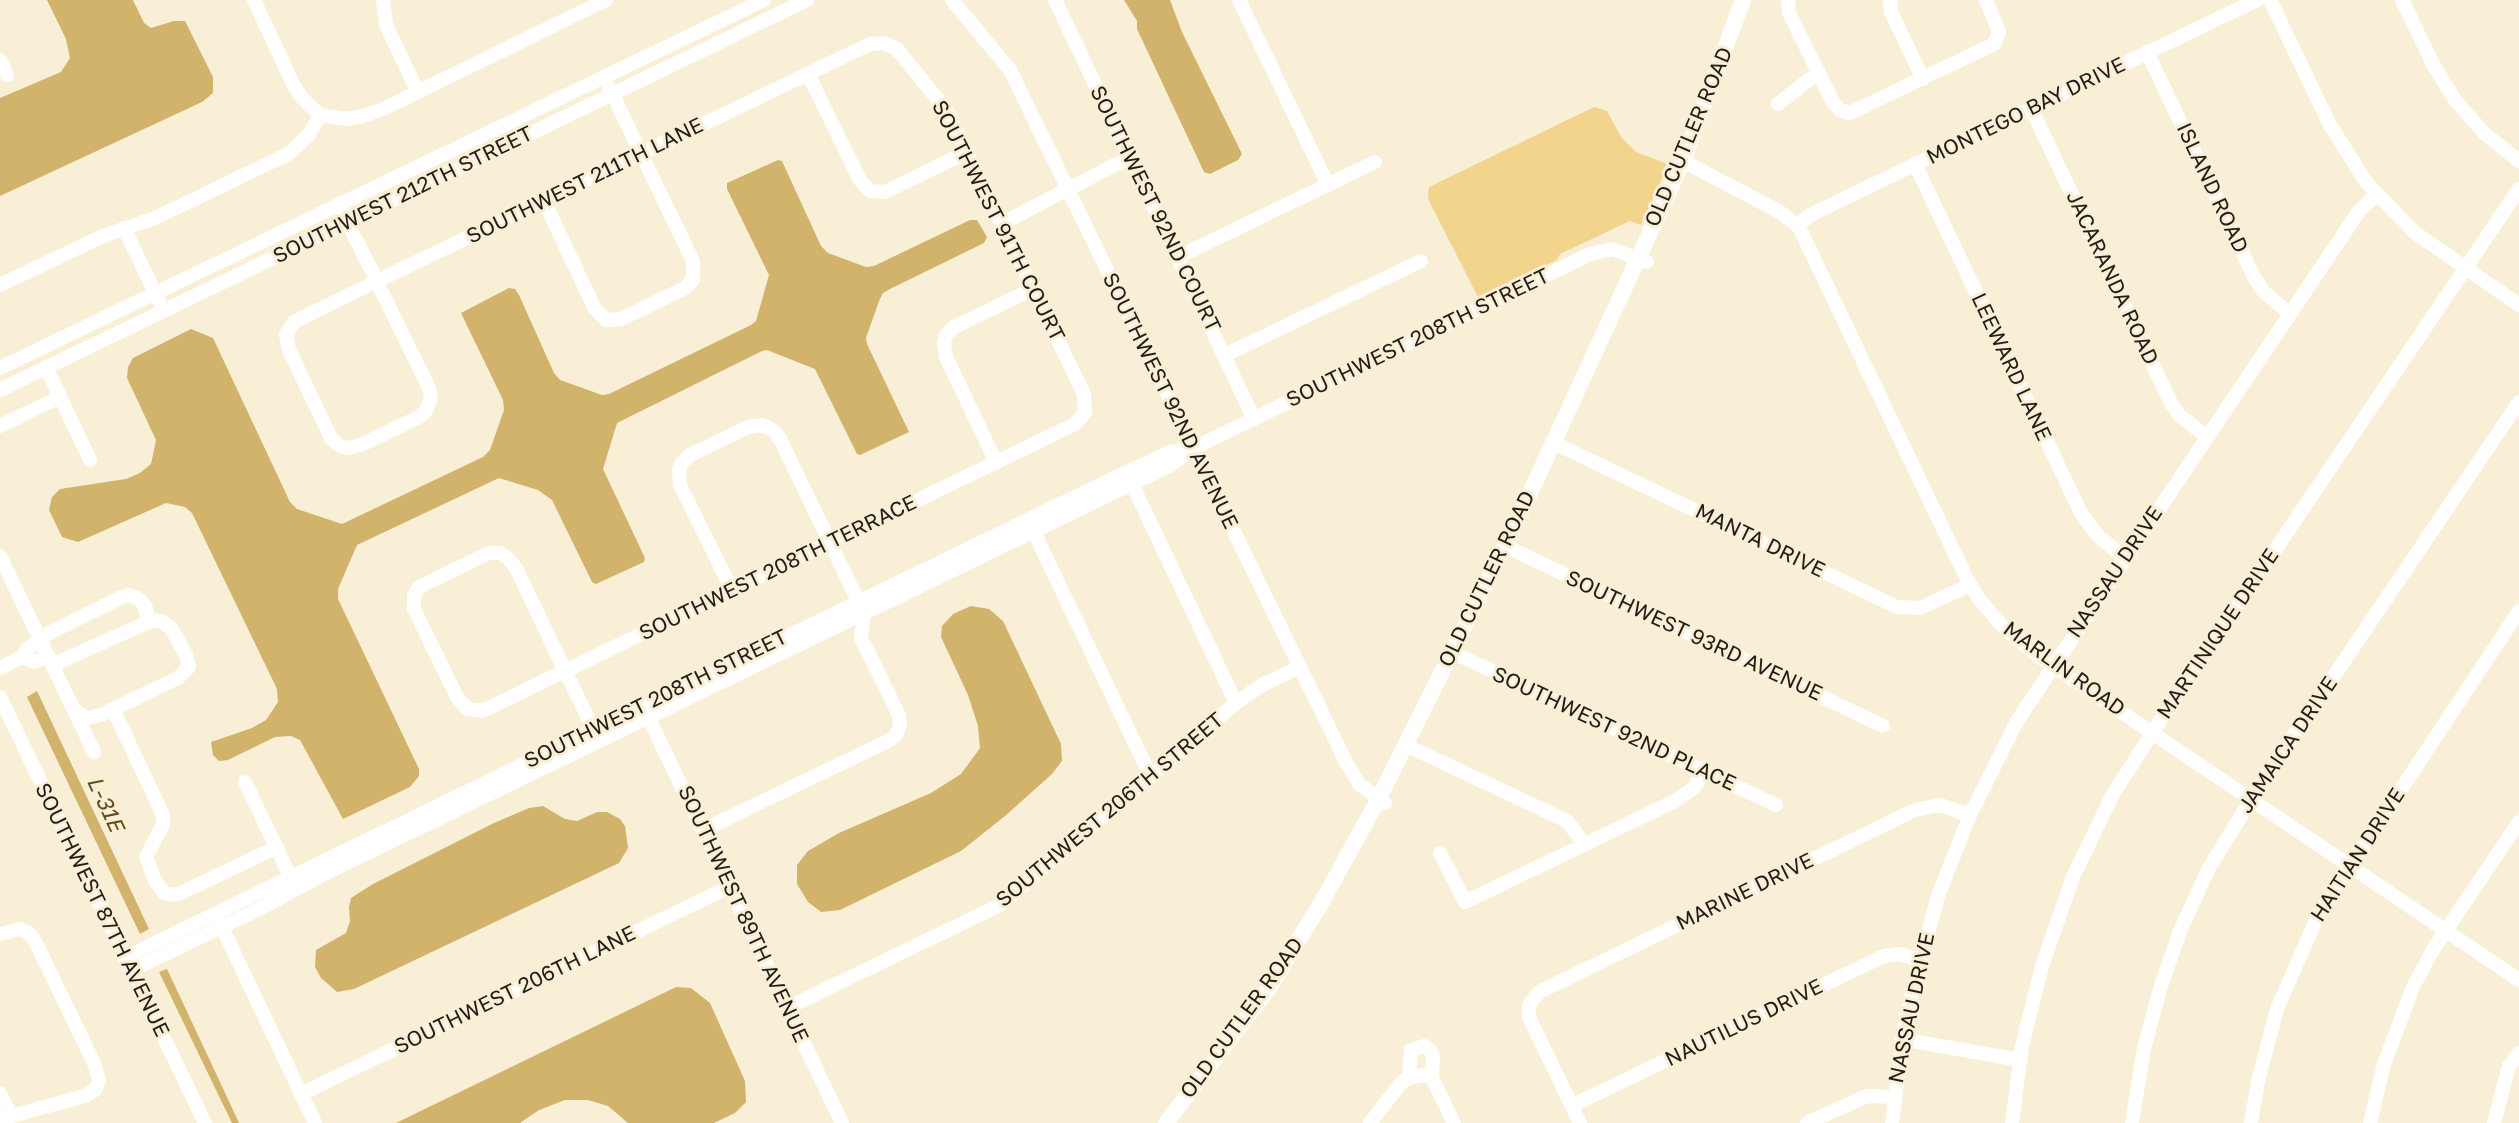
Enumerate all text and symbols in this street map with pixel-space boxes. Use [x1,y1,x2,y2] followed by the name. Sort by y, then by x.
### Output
[1640,43,1738,231] street label: OLD CUTLER ROAD
[1923,52,2129,170] street label: MONTEGO BAY DRIVE
[1084,82,1226,336] street label: SOUTHWEST 92ND COURT
[926,96,1070,346] street label: SOUTHWEST 91TH COURT
[463,113,707,249] street label: SOUTHWEST 211TH LANE
[2171,119,2253,257] street label: ISLAND ROAD
[269,121,537,269] street label: SOUTHWEST 212TH STREET
[2061,187,2163,369] street label: JACARANDA ROAD
[1282,263,1554,413] street label: SOUTHWEST 208TH STREET
[1097,269,1243,533] street label: SOUTHWEST 92ND AVENUE
[1966,289,2056,445] street label: LEEWARD LANE
[1433,487,1541,671] street label: OLD CUTLER ROAD
[635,490,921,646] street label: SOUTHWEST 208TH TERRACE
[1691,499,1829,583] street label: MANTA DRIVE
[2062,502,2168,642] street label: NASSAU DRIVE
[2152,544,2284,724] street label: MARTINIQUE DRIVE
[1562,565,1826,707] street label: SOUTHWEST 93RD AVENUE
[1998,616,2130,722] street label: MARLIN ROAD
[520,624,792,774] street label: SOUTHWEST 208TH STREET
[1488,661,1740,797] street label: SOUTHWEST 92ND PLACE
[2233,672,2343,818] street label: JAMAICA DRIVE
[991,707,1229,913] street label: SOUTHWEST 206TH STREET
[81,772,129,836] water label: L-31E
[30,779,174,1041] street label: SOUTHWEST 87TH AVENUE
[672,781,814,1047] street label: SOUTHWEST 89TH AVENUE
[2306,784,2410,926] street label: HAITIAN DRIVE
[1672,848,1818,936] street label: MARINE DRIVE
[390,921,640,1059] street label: SOUTHWEST 206TH LANE
[1884,931,1940,1085] street label: NASSAU DRIVE
[1175,933,1309,1103] street label: OLD CUTLER ROAD
[1661,974,1827,1072] street label: NAUTILUS DRIVE

